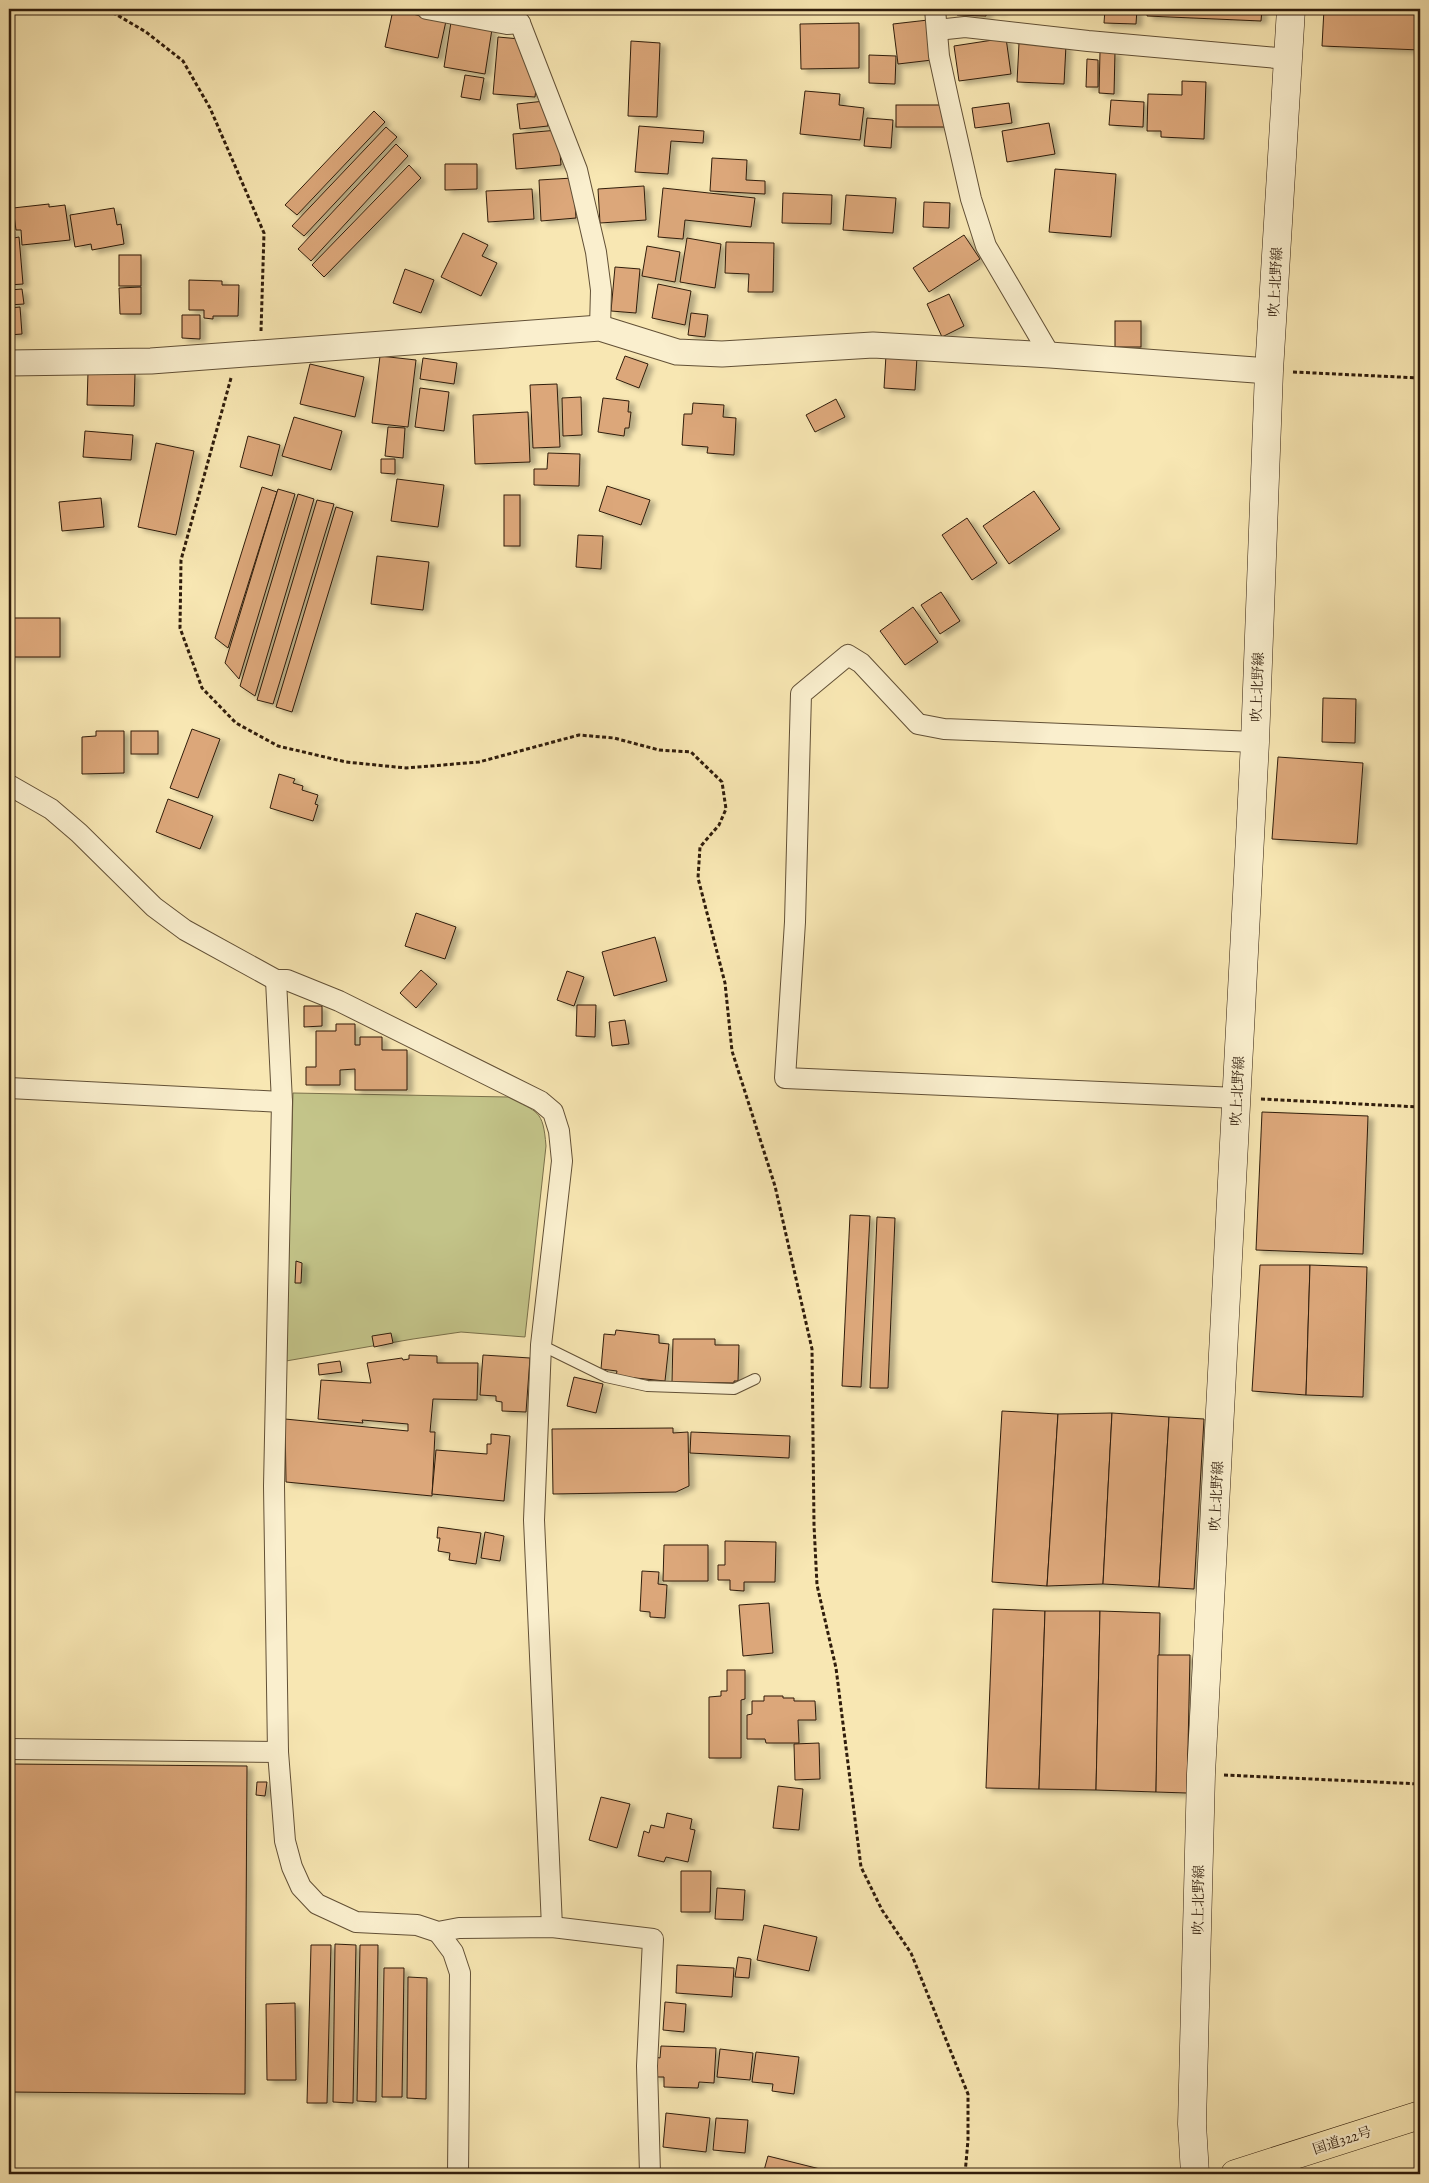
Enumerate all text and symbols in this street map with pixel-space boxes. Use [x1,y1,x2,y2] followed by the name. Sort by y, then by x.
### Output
[1264,247,1287,317] street label: 吹上北野線
[1247,652,1268,722] street label: 吹上北野線
[1226,1056,1249,1126] street label: 吹上北野線
[1205,1461,1228,1531] street label: 吹上北野線
[1188,1865,1209,1935] street label: 吹上北野線
[1310,2122,1374,2159] street label: 国道322号

